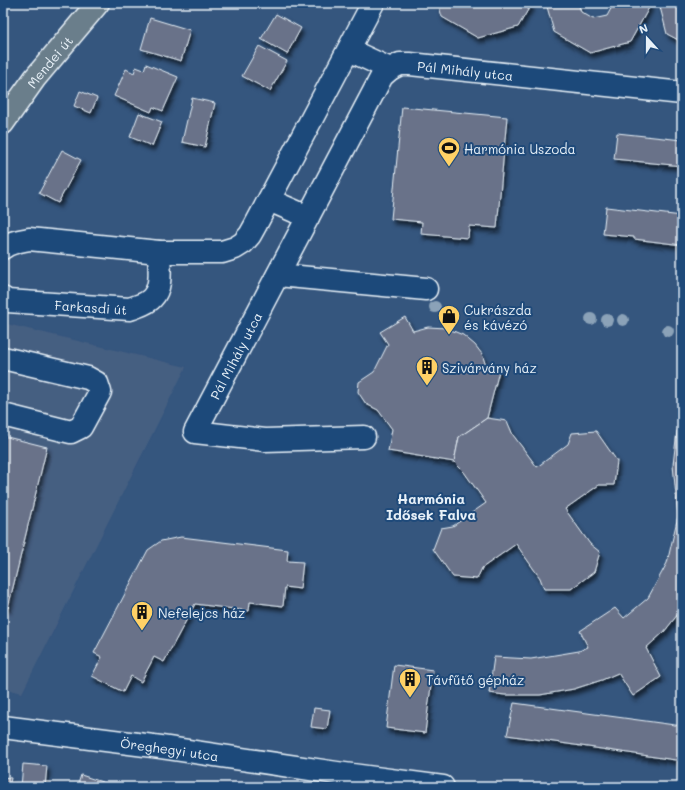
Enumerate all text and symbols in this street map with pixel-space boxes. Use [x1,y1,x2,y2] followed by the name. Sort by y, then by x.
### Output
[627,18,667,58] north arrow
[637,20,650,37] text: N
[22,32,76,91] street label: Mendei út
[417,56,514,83] street label: Pál Mihály utca
[436,135,462,168] sports icon: Harmónia Uszoda
[464,140,576,157] place label: Harmónia Uszoda
[54,296,128,317] street label: Farkasdi út
[464,301,532,333] place label: Cukrászda és kávézó
[436,303,462,336] shop icon: Cukrászda és kávézó
[205,309,265,402] street label: Pál Mihály utca
[414,354,440,387] building icon: Szivárvány ház
[442,359,537,376] place label: Szivárvány ház
[386,489,476,524] district label: Harmónia Idősek Falva
[129,599,155,632] building icon: Nefelejcs ház
[158,604,245,621] place label: Nefelejcs ház
[397,666,423,699] building icon: Távfűtő gépház
[426,671,524,688] place label: Távfűtő gépház
[120,733,220,764] street label: Öreghegyi utca

